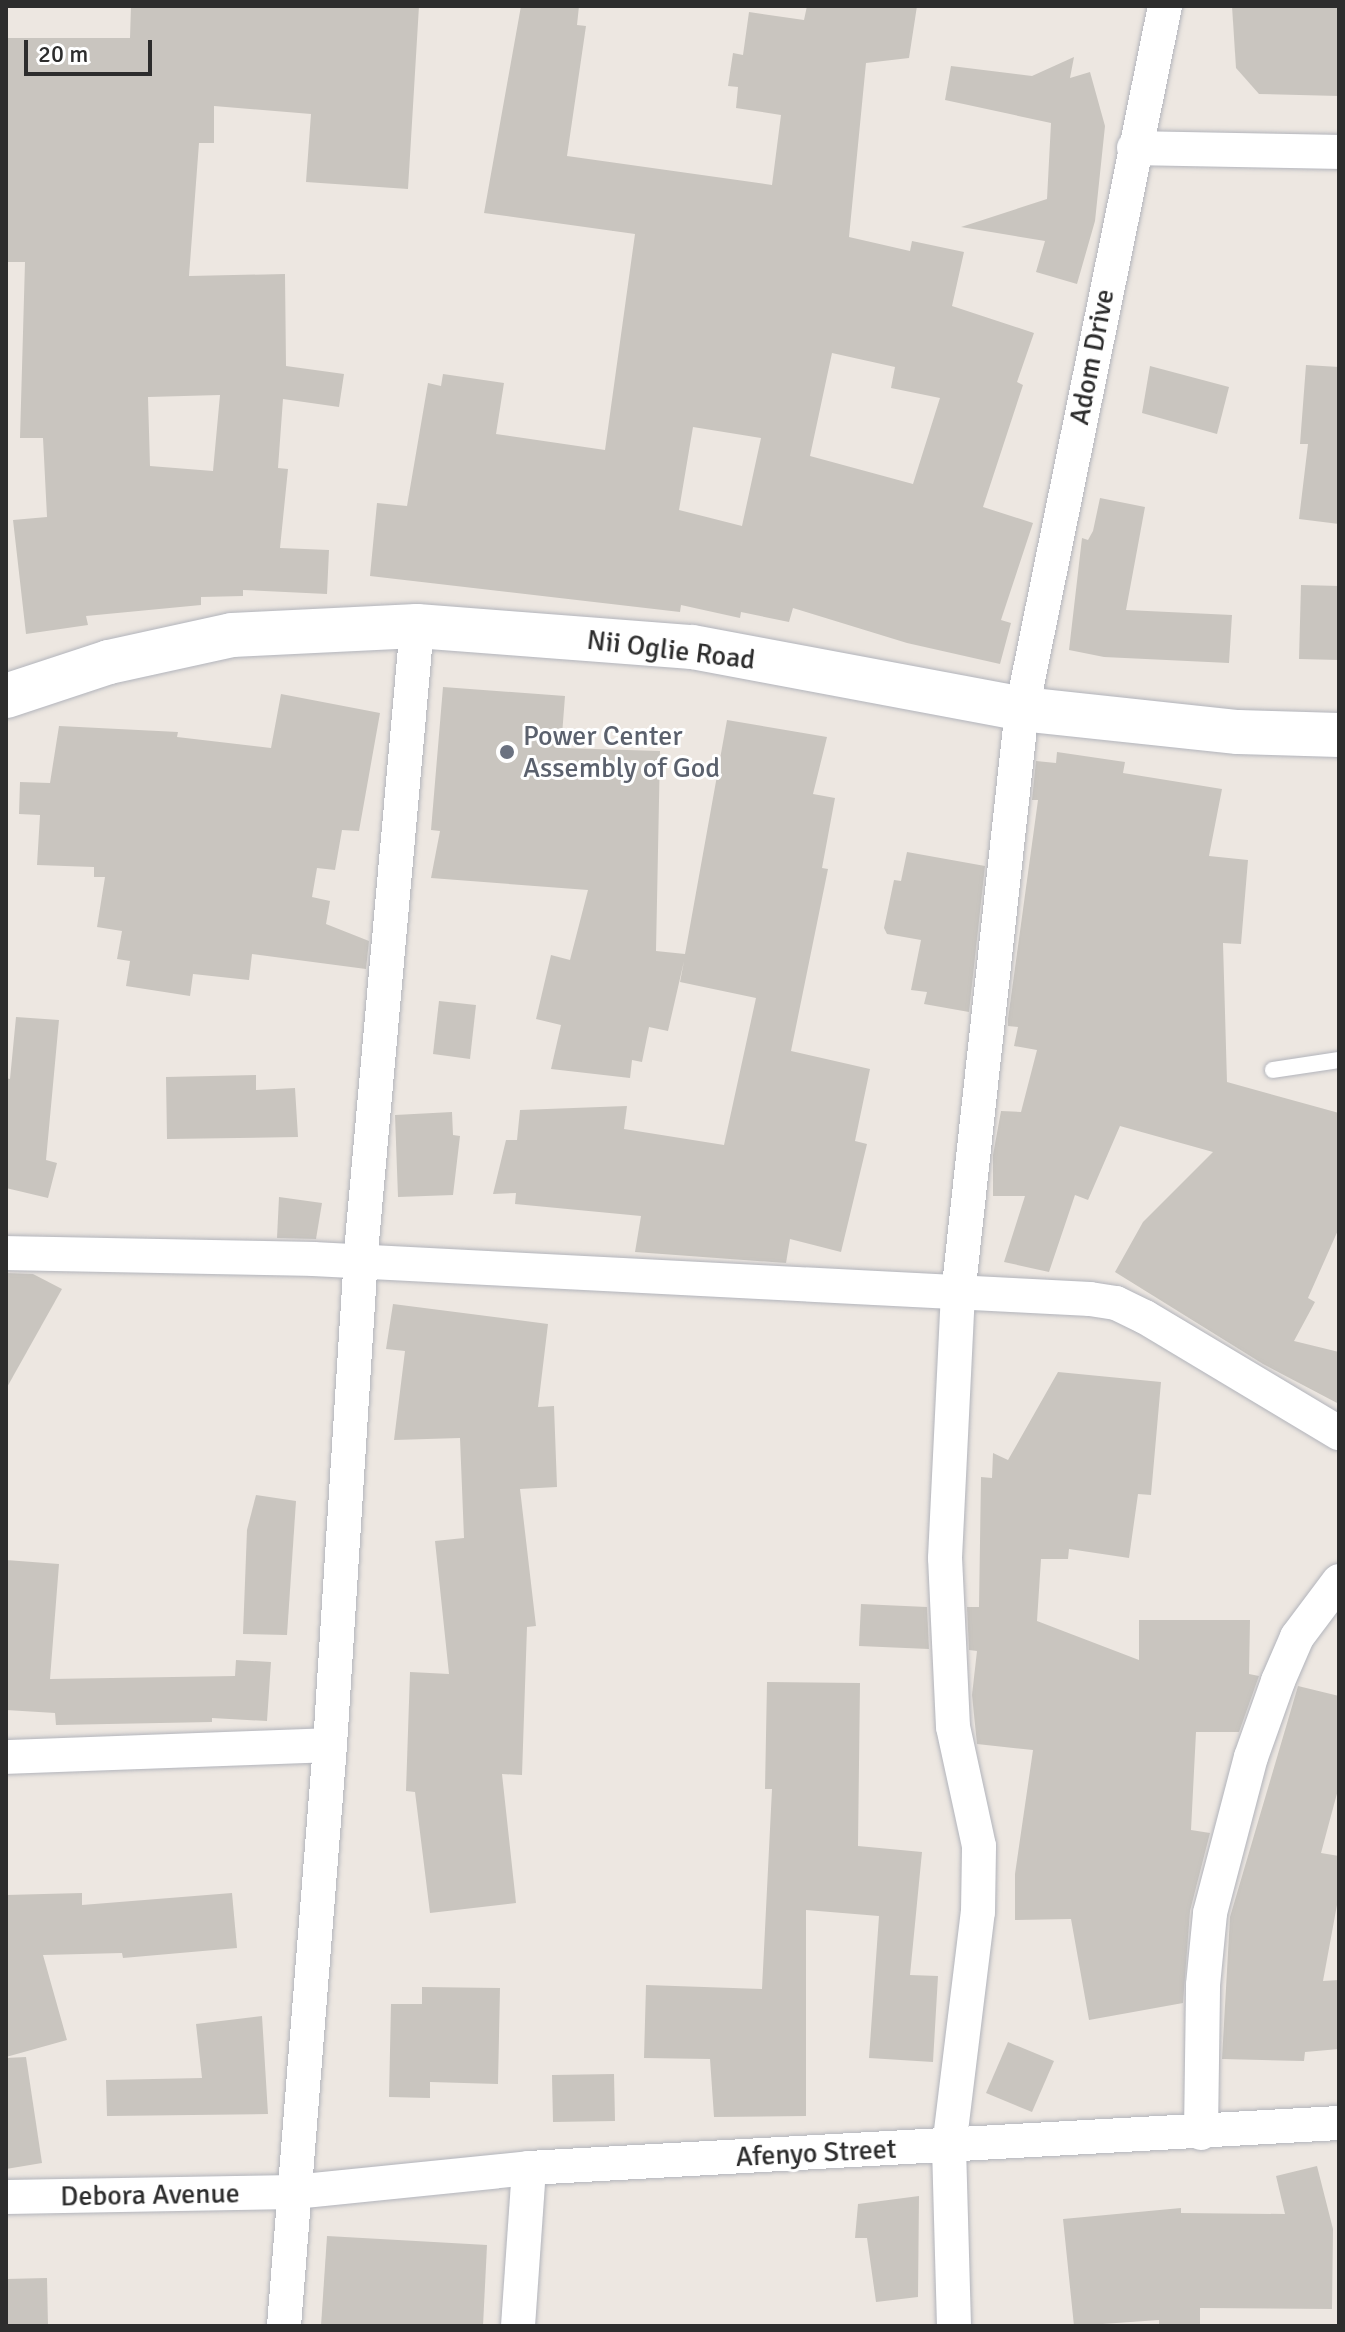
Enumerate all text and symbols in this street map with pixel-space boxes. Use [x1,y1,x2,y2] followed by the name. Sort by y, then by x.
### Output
[28,24,156,74] scale bar
[38,39,88,69] text: 20 m
[1062,286,1122,428] street label: Adom Drive
[585,623,757,677] street label: Nii Oglie Road
[523,719,720,785] place label: Power Center Assembly of God
[498,743,516,761] marker: Power Center Assembly of God
[735,2132,897,2174] street label: Afenyo Street
[60,2177,240,2213] street label: Debora Avenue

